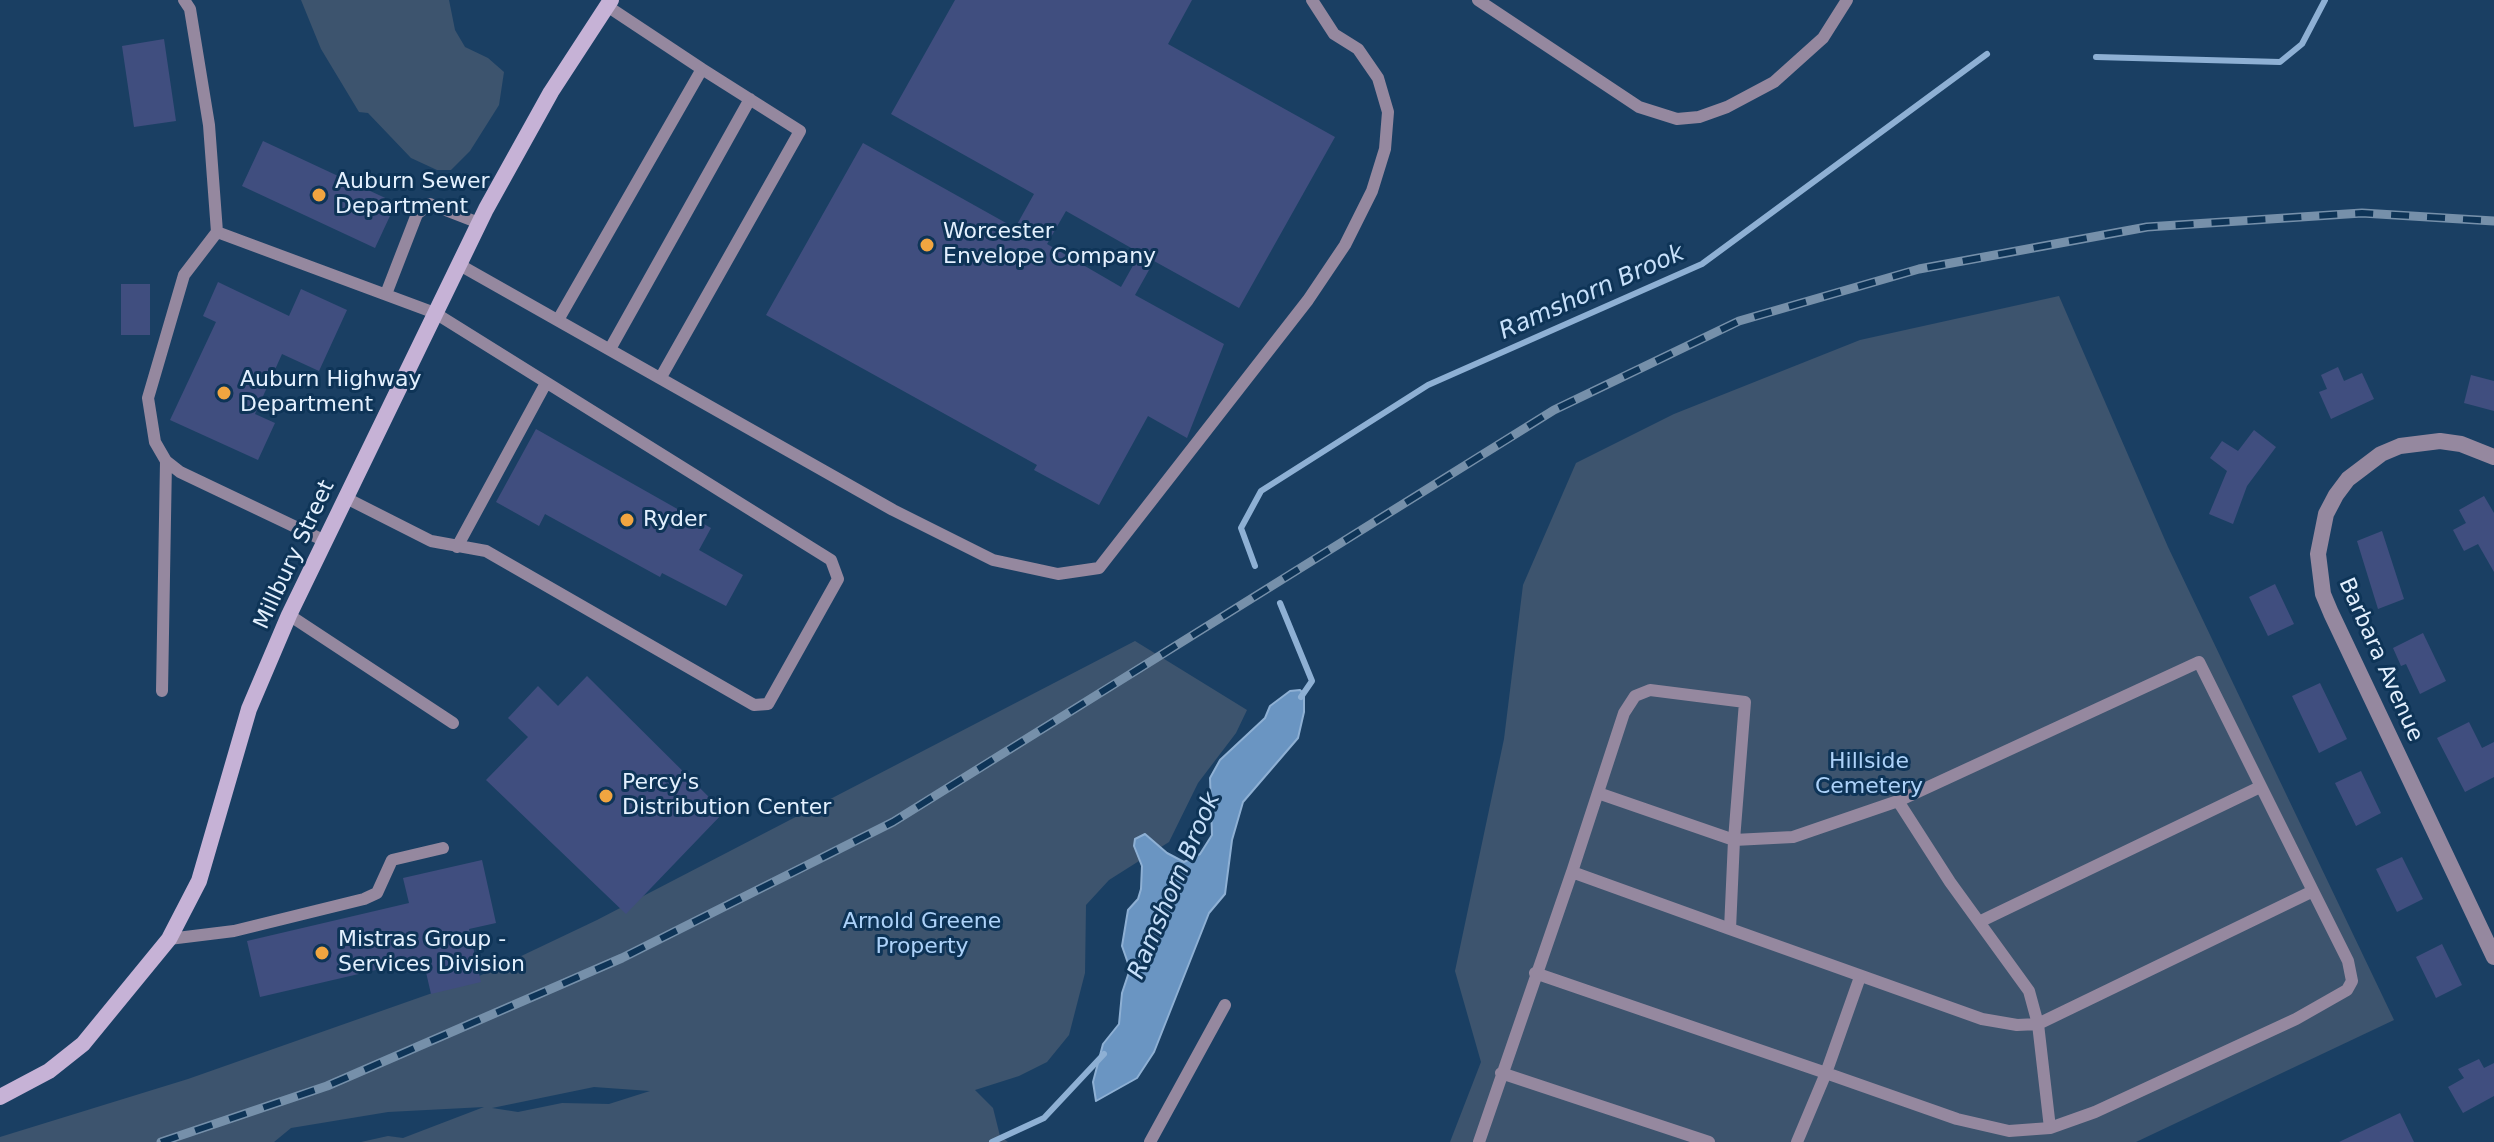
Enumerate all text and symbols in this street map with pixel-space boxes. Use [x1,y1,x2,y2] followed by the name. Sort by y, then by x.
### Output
[335,169,490,220] place label: Auburn Sewer Department
[310,186,328,204] marker: Auburn Sewer Department
[943,219,1156,270] place label: Worcester Envelope Company
[918,236,936,254] marker: Worcester Envelope Company
[1495,239,1689,347] water label: Ramshorn Brook
[240,367,422,418] place label: Auburn Highway Department
[215,384,233,402] marker: Auburn Highway Department
[249,476,341,634] street label: Millbury Street
[643,507,707,533] place label: Ryder
[618,511,636,529] marker: Ryder
[2332,574,2428,746] street label: Barbara Avenue
[1815,749,1923,800] park label: Hillside Cemetery
[622,770,831,822] place label: Percy's Distribution Center
[597,787,615,805] marker: Percy's Distribution Center
[1123,789,1227,983] water label: Ramshorn Brook
[843,909,1001,960] park label: Arnold Greene Property
[338,927,525,978] place label: Mistras Group - Services Division
[313,944,331,962] marker: Mistras Group - Services Division

